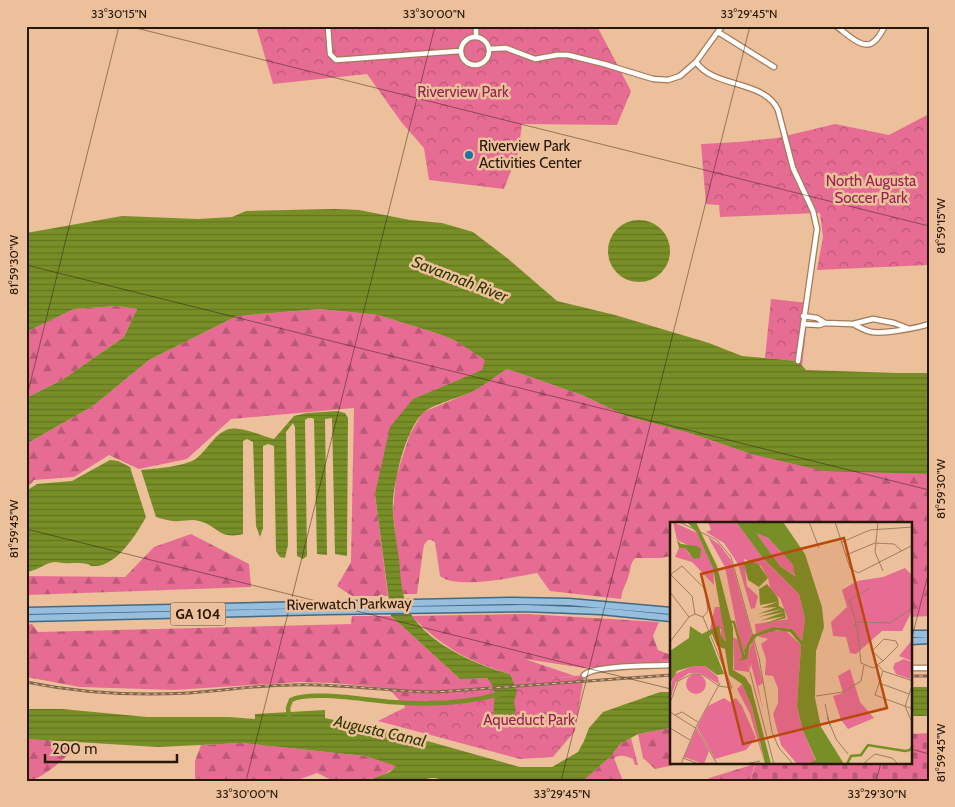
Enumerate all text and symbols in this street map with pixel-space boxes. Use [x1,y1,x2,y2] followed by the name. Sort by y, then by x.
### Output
[91,6,147,21] text: 33°30'15"N
[403,6,465,21] text: 33°30'00"N
[720,6,778,21] text: 33°29'45"N
[417,83,509,101] park label: Riverview Park
[479,137,582,172] place label: Riverview Park Activities Center
[463,149,475,161] marker: Riverview Park Activities Center
[826,172,917,207] park label: North Augusta Soccer Park
[933,198,948,254] text: 81°59'15"W
[6,234,21,295] text: 81°59'30"W
[410,252,511,306] water label: Savannah River
[933,458,948,519] text: 81°59'30"W
[6,499,21,558] text: 81°59'45"W
[670,522,912,764] inset map
[286,594,412,614] street label: Riverwatch Parkway
[170,602,226,626] road number: GA 104
[331,711,428,751] water label: Augusta Canal
[483,711,575,729] park label: Aqueduct Park
[933,723,948,782] text: 81°59'45"W
[45,732,178,764] scale bar
[52,740,97,758] text: 200 m
[216,786,278,801] text: 33°30'00"N
[533,786,591,801] text: 33°29'45"N
[848,786,906,801] text: 33°29'30"N

